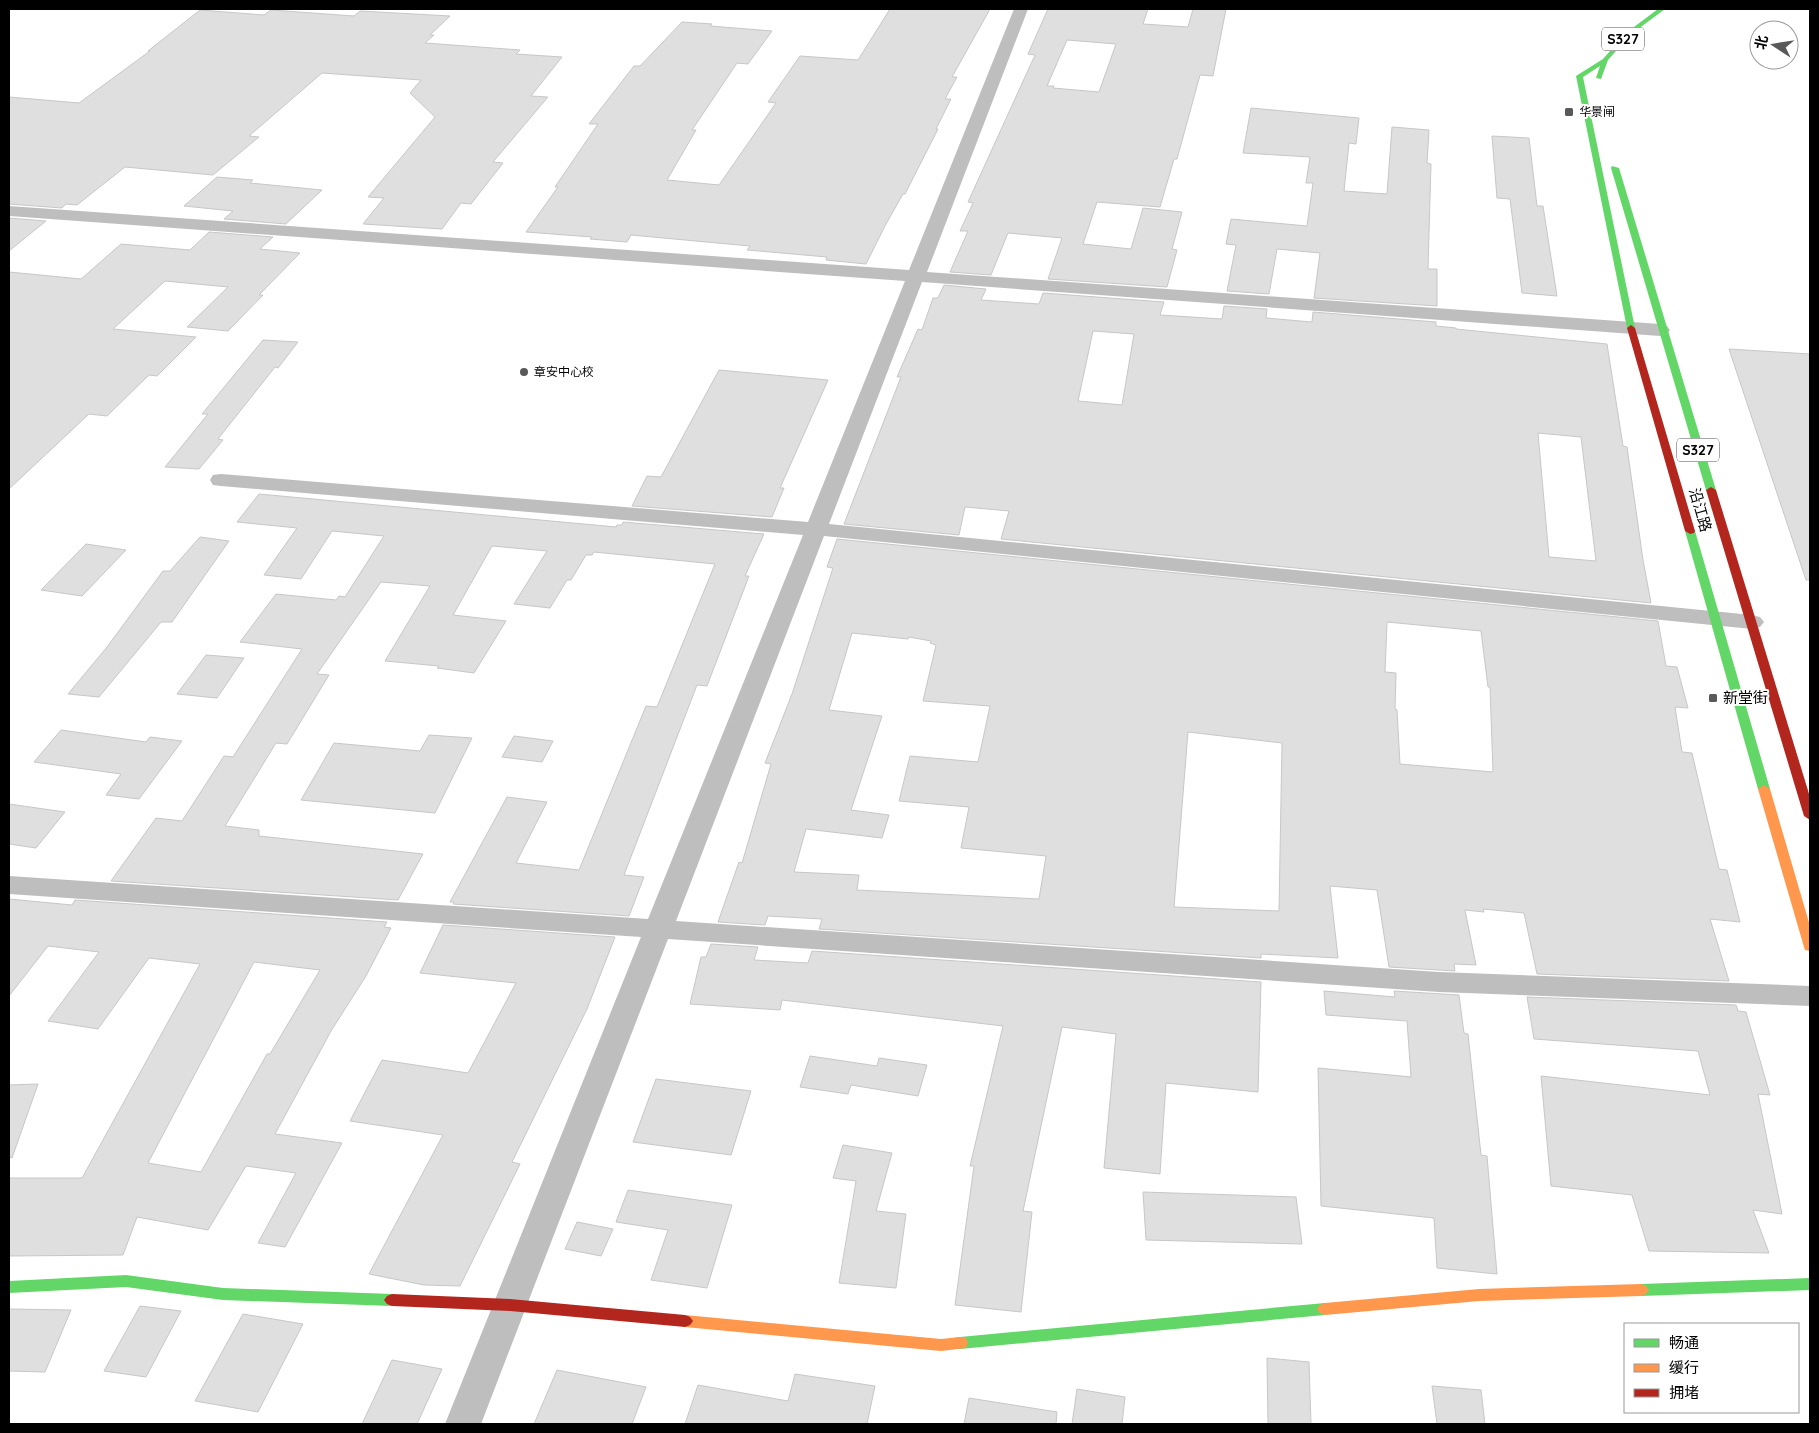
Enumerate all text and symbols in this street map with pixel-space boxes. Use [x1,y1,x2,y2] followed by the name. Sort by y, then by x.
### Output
[1749,20,1799,70] north arrow
[1602,28,1644,50] road number: S327
[1751,34,1772,51] text: 北
[1579,104,1615,119] place label: 华景闸
[1563,106,1575,118] marker: 华景闸
[534,364,594,379] place label: 章安中心校
[518,366,530,378] marker: 章安中心校
[1677,438,1719,462] road number: S327
[1685,486,1716,534] street label: 沿江路
[1723,688,1768,707] place label: 新堂街
[1707,692,1719,704] marker: 新堂街
[1624,1323,1799,1413] legend
[1669,1333,1699,1352] text: 畅通
[1669,1358,1699,1377] text: 缓行
[1669,1383,1699,1402] text: 拥堵

